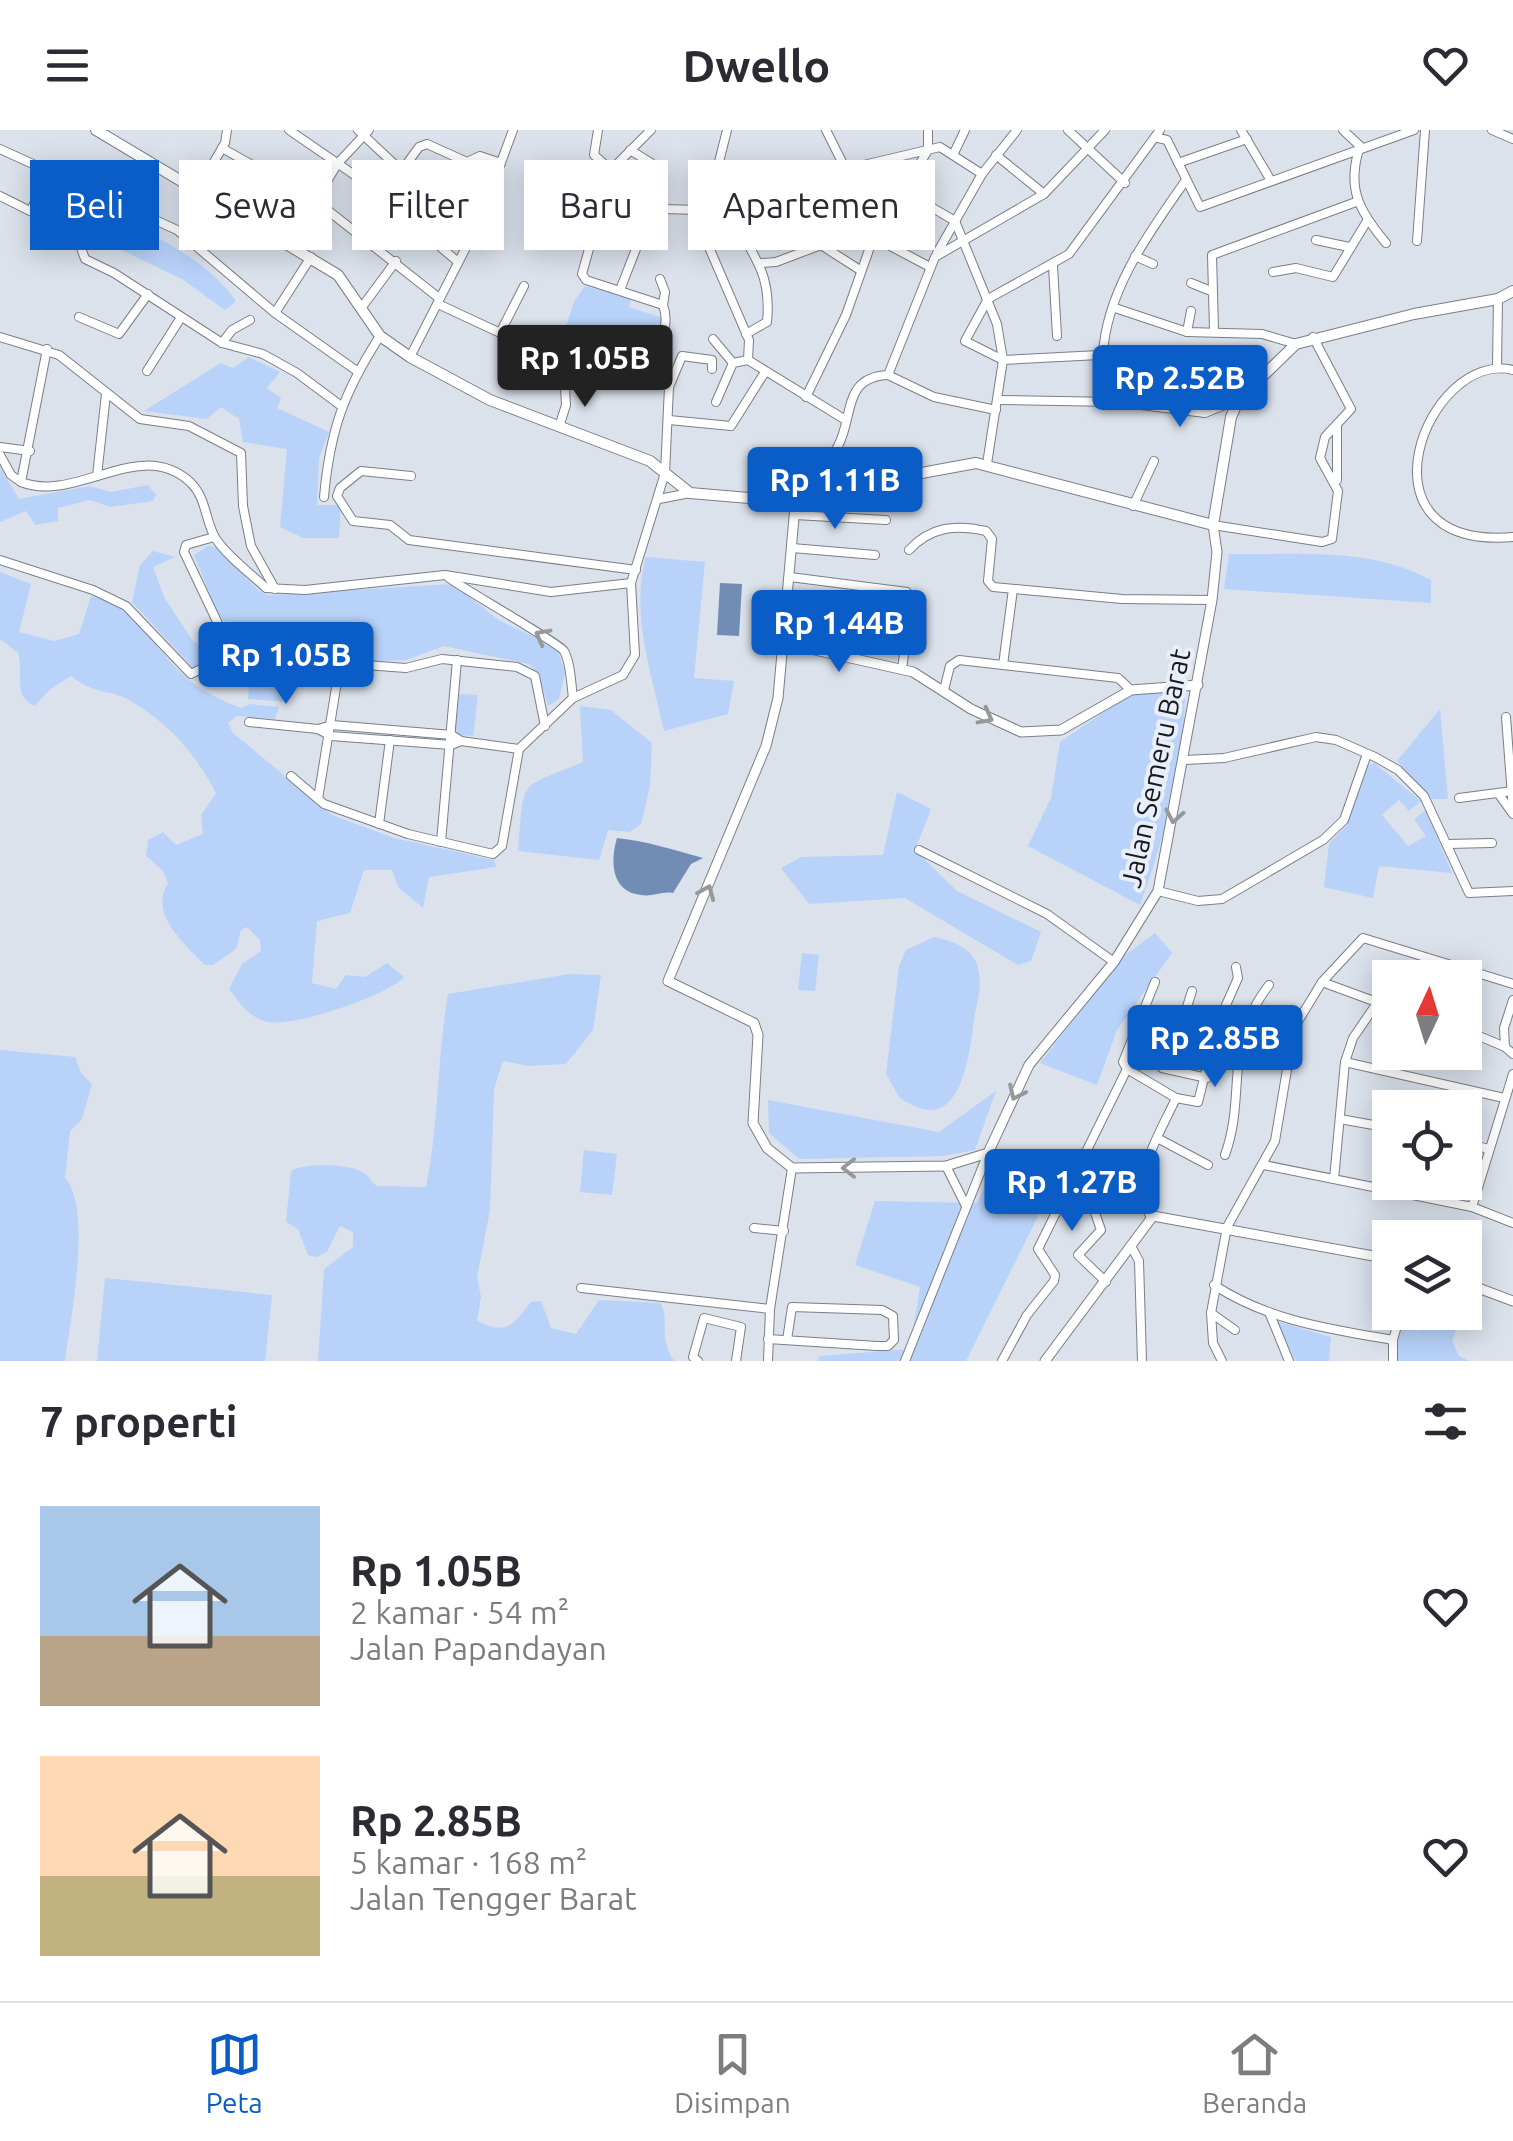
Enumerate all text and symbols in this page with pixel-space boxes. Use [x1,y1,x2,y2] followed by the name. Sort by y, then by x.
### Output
[40,38,95,93] icon: menu
[1418,38,1473,93] icon: heart
[683,40,830,91] text: Dwello
[30,160,159,250] chip: Beli
[179,160,332,250] chip: Sewa
[352,160,504,250] chip: Filter
[524,160,668,250] chip: Baru
[688,160,935,250] chip: Apartemen
[482,325,688,410] pin: Rp 1.05B
[520,339,650,375] text: Rp 1.05B
[1077,345,1283,430] pin: Rp 2.52B
[1115,359,1245,395] text: Rp 2.52B
[732,447,938,532] pin: Rp 1.11B
[770,461,900,497] text: Rp 1.11B
[736,590,942,675] pin: Rp 1.44B
[774,604,904,640] text: Rp 1.44B
[183,622,389,707] pin: Rp 1.05B
[535,629,553,648] one-way arrow
[221,636,351,672] text: Rp 1.05B
[1115,646,1195,890] street label: Jalan Semeru Barat
[975,705,993,724] one-way arrow
[1165,807,1186,824] one-way arrow
[695,884,715,902] one-way arrow
[1372,960,1482,1070] north arrow
[1372,960,1482,1330] map controls
[1112,1005,1318,1090] pin: Rp 2.85B
[1150,1019,1280,1055] text: Rp 2.85B
[1008,1083,1028,1101] one-way arrow
[1372,1090,1482,1200] button: locate
[969,1149,1175,1234] pin: Rp 1.27B
[840,1157,856,1179] one-way arrow
[1007,1163,1137,1199] text: Rp 1.27B
[1372,1220,1482,1330] button: layers
[1418,1394,1473,1449] icon: filters
[40,1398,237,1445] text: 7 properti
[120,1546,240,1666] icon: home
[350,1547,522,1594] text: Rp 1.05B
[1418,1579,1473,1634] icon: heart
[350,1594,569,1630] text: 2 kamar · 54 m²
[350,1630,607,1666] text: Jalan Papandayan
[120,1796,240,1916] icon: home
[350,1797,522,1844] text: Rp 2.85B
[1418,1829,1473,1884] icon: heart
[350,1844,587,1880] text: 5 kamar · 168 m²
[350,1880,637,1916] text: Jalan Tengger Barat
[206,2027,263,2118] tab: Peta
[674,2027,791,2118] tab: Disimpan
[1202,2027,1307,2118] tab: Beranda

